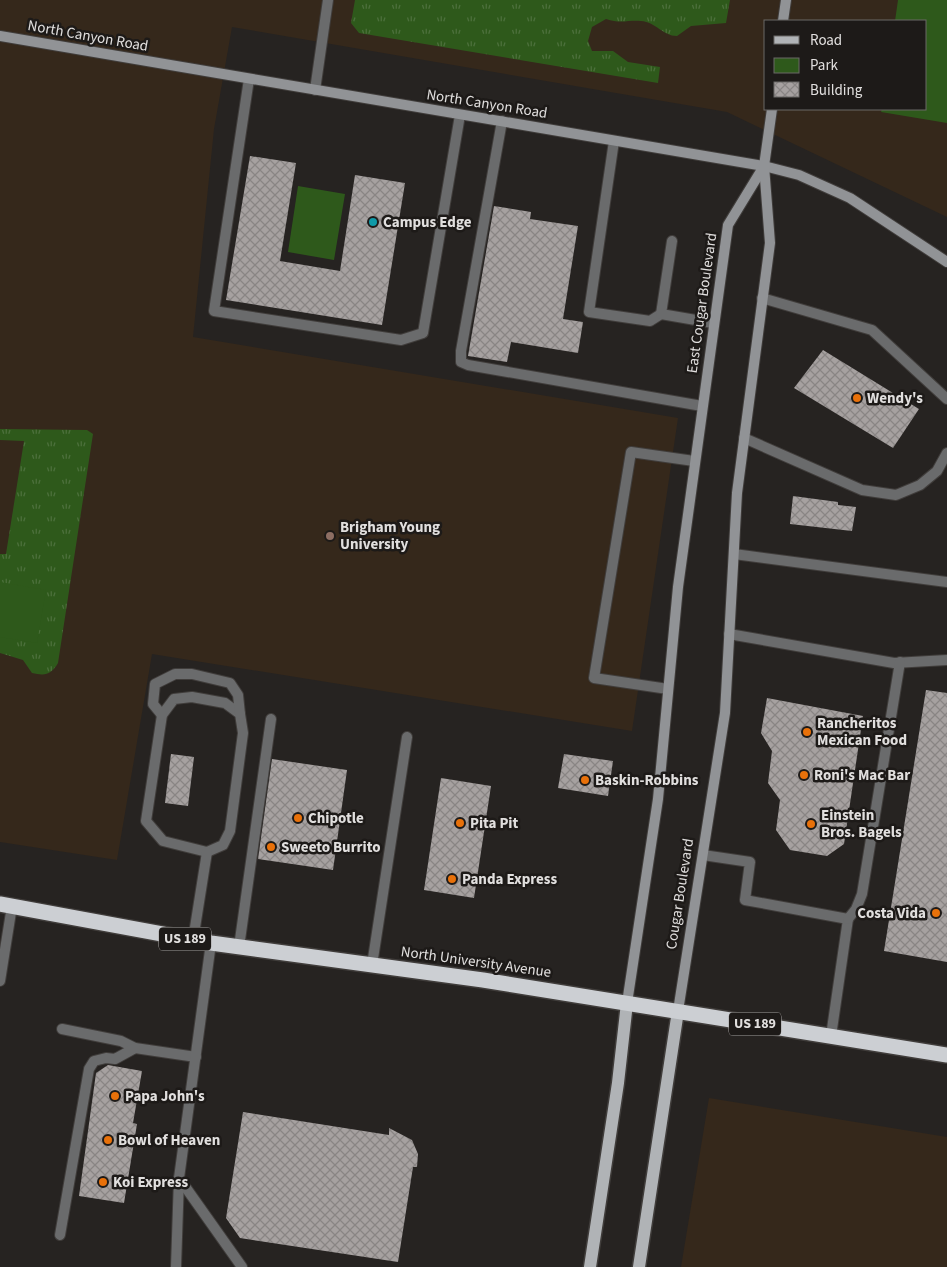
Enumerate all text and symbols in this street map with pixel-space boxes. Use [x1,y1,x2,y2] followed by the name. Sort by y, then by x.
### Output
[26,15,150,57] street label: North Canyon Road
[764,20,927,110] legend
[810,30,842,51] text: Road
[810,55,839,76] text: Park
[810,80,863,101] text: Building
[425,84,549,124] street label: North Canyon Road
[383,212,472,233] place label: Campus Edge
[367,216,379,228] marker: Campus Edge
[682,231,722,375] street label: East Cougar Boulevard
[867,388,923,409] place label: Wendy's
[851,392,863,404] marker: Wendy's
[340,517,440,555] place label: Brigham Young University
[324,530,336,542] marker: Brigham Young University
[817,713,907,751] place label: Rancheritos Mexican Food
[801,726,813,738] marker: Rancheritos Mexican Food
[814,765,910,786] place label: Roni's Mac Bar
[798,769,810,781] marker: Roni's Mac Bar
[595,770,699,791] place label: Baskin-Robbins
[579,774,591,786] marker: Baskin-Robbins
[821,805,902,843] place label: Einstein Bros. Bagels
[308,808,364,829] place label: Chipotle
[292,812,304,824] marker: Chipotle
[470,813,519,834] place label: Pita Pit
[454,817,466,829] marker: Pita Pit
[805,818,817,830] marker: Einstein Bros. Bagels
[281,837,381,858] place label: Sweeto Burrito
[661,837,699,951] street label: Cougar Boulevard
[265,841,277,853] marker: Sweeto Burrito
[462,869,558,890] place label: Panda Express
[446,873,458,885] marker: Panda Express
[857,903,926,924] place label: Costa Vida
[930,907,942,919] marker: Costa Vida
[159,928,211,951] road number: US 189
[399,941,553,983] street label: North University Avenue
[729,1012,781,1036] road number: US 189
[125,1086,205,1107] place label: Papa John's
[109,1090,121,1102] marker: Papa John's
[118,1130,220,1151] place label: Bowl of Heaven
[102,1134,114,1146] marker: Bowl of Heaven
[113,1172,189,1193] place label: Koi Express
[97,1176,109,1188] marker: Koi Express

